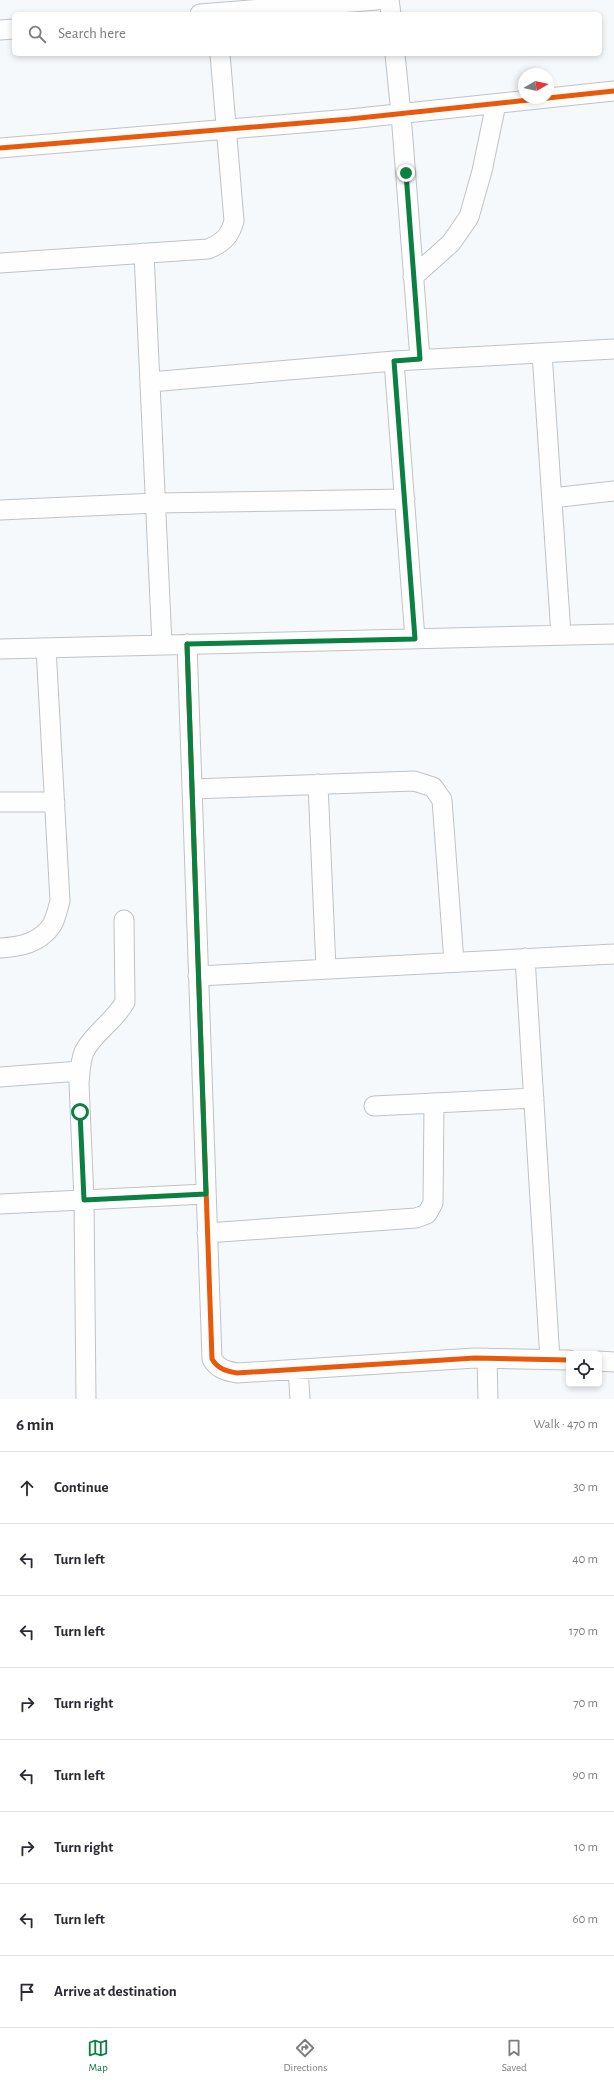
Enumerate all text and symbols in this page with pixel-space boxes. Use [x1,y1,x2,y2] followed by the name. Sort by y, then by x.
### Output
[12,12,602,56] search box
[26,23,48,45] icon: search
[58,26,126,41] text: Search here
[518,68,554,104] north arrow
[397,164,415,182] route end
[71,1103,89,1121] route start
[566,1351,602,1387] map controls
[566,1351,602,1387] button: locate
[16,1416,54,1433] text: 6 min
[534,1418,598,1431] text: Walk · 470 m
[16,1477,38,1499] icon: ahead
[54,1480,109,1495] text: Continue
[573,1481,598,1494] text: 30 m
[16,1549,38,1571] icon: left
[54,1552,105,1567] text: Turn left
[572,1553,598,1566] text: 40 m
[16,1621,38,1643] icon: left
[54,1624,105,1639] text: Turn left
[569,1625,598,1638] text: 170 m
[16,1693,38,1715] icon: right
[54,1696,113,1711] text: Turn right
[573,1697,598,1710] text: 70 m
[16,1765,38,1787] icon: left
[54,1768,105,1783] text: Turn left
[572,1769,598,1782] text: 90 m
[16,1837,38,1859] icon: right
[54,1840,113,1855] text: Turn right
[574,1841,598,1854] text: 10 m
[16,1909,38,1931] icon: left
[54,1912,105,1927] text: Turn left
[572,1913,598,1926] text: 60 m
[16,1981,38,2003] icon: arrive
[54,1984,177,1999] text: Arrive at destination
[87,2037,109,2074] tab: Map
[283,2037,327,2074] tab: Directions
[502,2037,527,2074] tab: Saved

